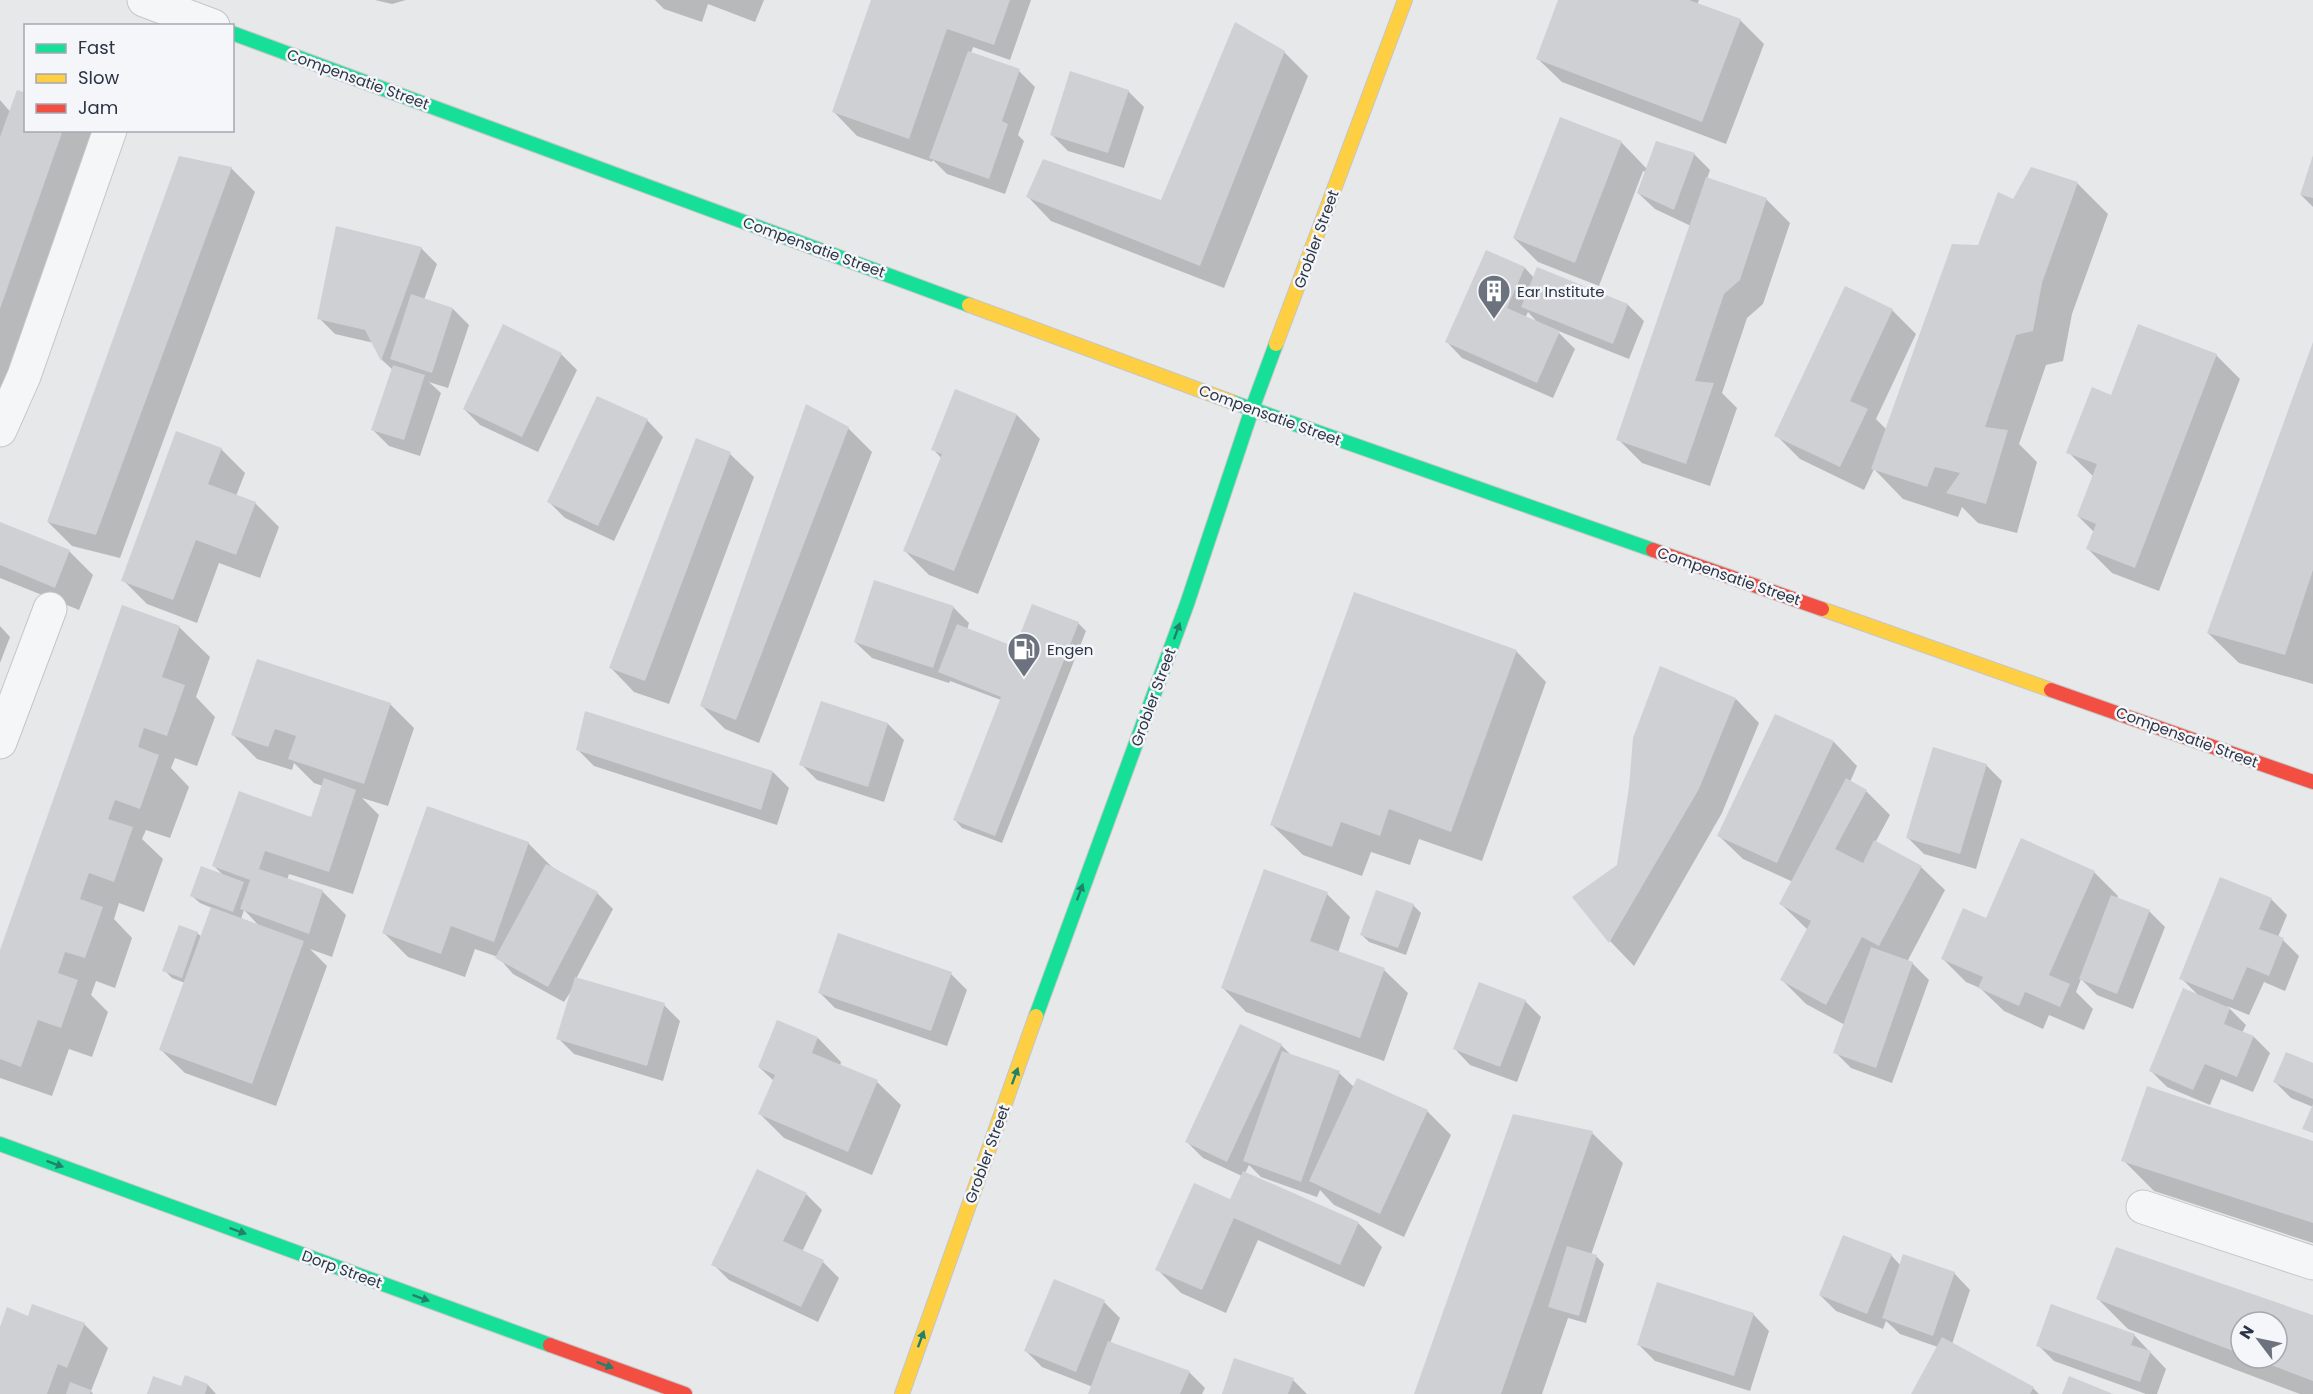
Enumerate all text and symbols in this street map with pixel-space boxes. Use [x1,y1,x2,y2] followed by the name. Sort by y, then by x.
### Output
[24,24,234,132] legend
[78,35,115,60] text: Fast
[284,43,432,115] street label: Compensatie Street
[78,65,120,90] text: Slow
[78,95,118,120] text: Jam
[1288,187,1344,291] street label: Grobler Street
[740,211,888,283] street label: Compensatie Street
[1476,273,1512,320] building icon: Ear Institute
[1517,281,1605,302] place label: Ear Institute
[1196,379,1344,451] street label: Compensatie Street
[1655,542,1803,610] street label: Compensatie Street
[1173,621,1183,639] one-way arrow
[1006,631,1042,678] fuel station icon: Engen
[1047,639,1093,660] place label: Engen
[1125,645,1181,749] street label: Grobler Street
[2113,701,2261,773] street label: Compensatie Street
[1076,883,1086,901] one-way arrow
[1010,1067,1020,1085] one-way arrow
[959,1102,1015,1206] street label: Grobler Street
[46,1160,64,1170] one-way arrow
[229,1227,247,1237] one-way arrow
[299,1245,385,1293] street label: Dorp Street
[413,1293,431,1303] one-way arrow
[2229,1310,2289,1370] north arrow
[2234,1321,2260,1344] text: N
[917,1330,927,1348] one-way arrow
[596,1360,614,1370] one-way arrow

